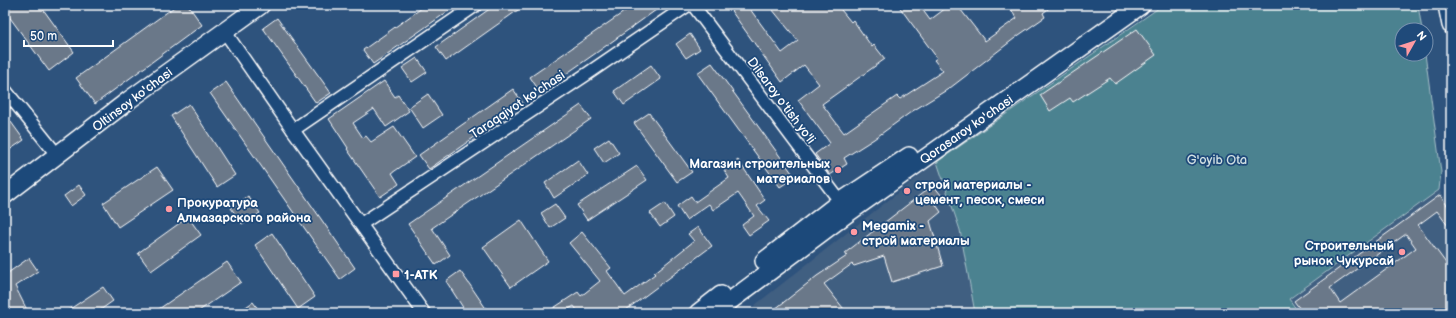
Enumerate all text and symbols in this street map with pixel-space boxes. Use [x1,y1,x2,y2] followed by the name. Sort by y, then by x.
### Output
[24,22,113,48] scale bar
[1394,22,1434,62] north arrow
[30,29,57,44] text: 50 m
[1414,29,1429,43] text: N
[743,54,819,147] street label: Dilsaroy o'tish yo'li
[89,64,176,135] street label: Oltinsoy ko'chasi
[467,67,568,143] street label: Taraqqiyot ko'chasi
[917,92,1016,168] street label: Qorasaroy ko'chasi
[1187,152,1247,168] park label: G'oyib Ota
[689,156,830,187] place label: Магазин строительных материалов
[833,165,843,175] marker: Магазин строительных материалов
[915,177,1044,208] place label: строй материалы - цемент, песок, смеси
[902,186,912,196] marker: строй материалы - цемент, песок, смеси
[176,195,312,226] place label: Прокуратура Алмазарского района
[164,204,174,214] marker: Прокуратура Алмазарского района
[862,218,970,249] place label: Megamix - строй материалы
[849,227,859,237] marker: Megamix - строй материалы
[1294,238,1394,269] place label: Строительный рынок Чукурсай
[1397,247,1407,257] marker: Строительный рынок Чукурсай
[404,267,438,283] place label: 1-ATK
[391,269,401,279] marker: 1-ATK

